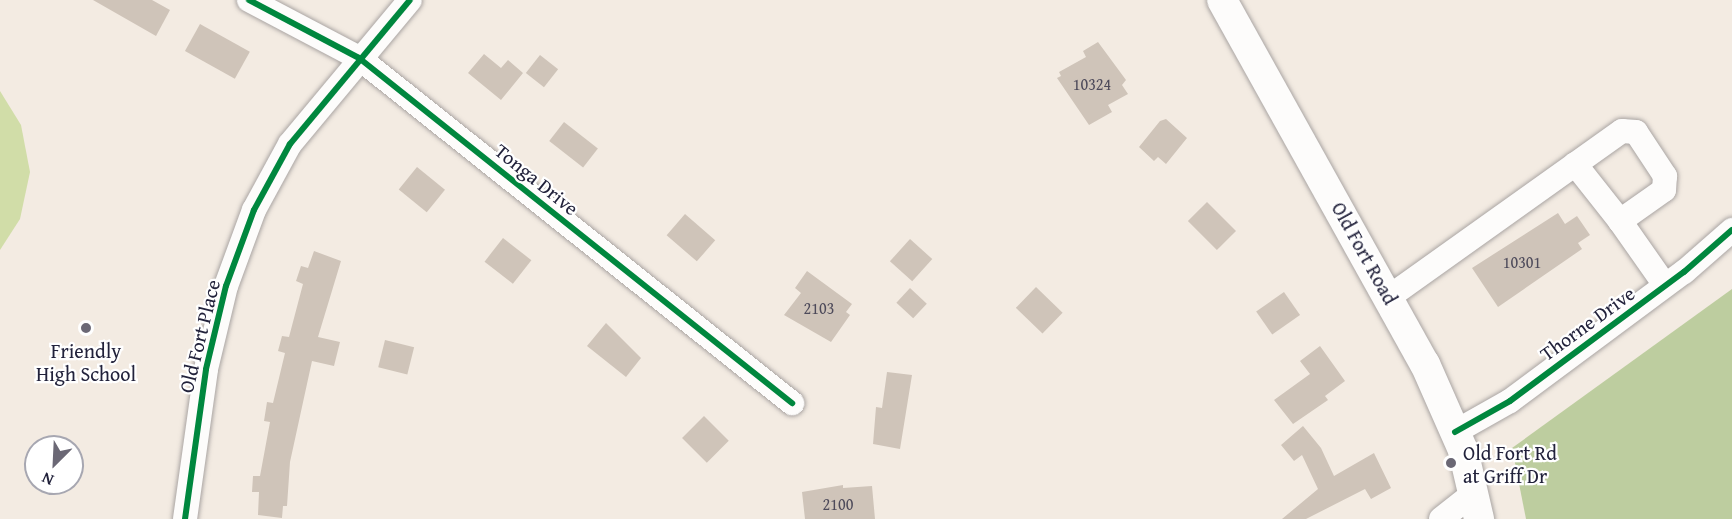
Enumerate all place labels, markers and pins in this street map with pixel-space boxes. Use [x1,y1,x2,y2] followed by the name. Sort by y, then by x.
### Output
[79,321,93,335] marker: Friendly High School
[36,338,136,385] place label: Friendly High School
[1463,440,1557,487] place label: Old Fort Rd at Griff Dr
[1444,456,1458,470] marker: Old Fort Rd at Griff Dr

